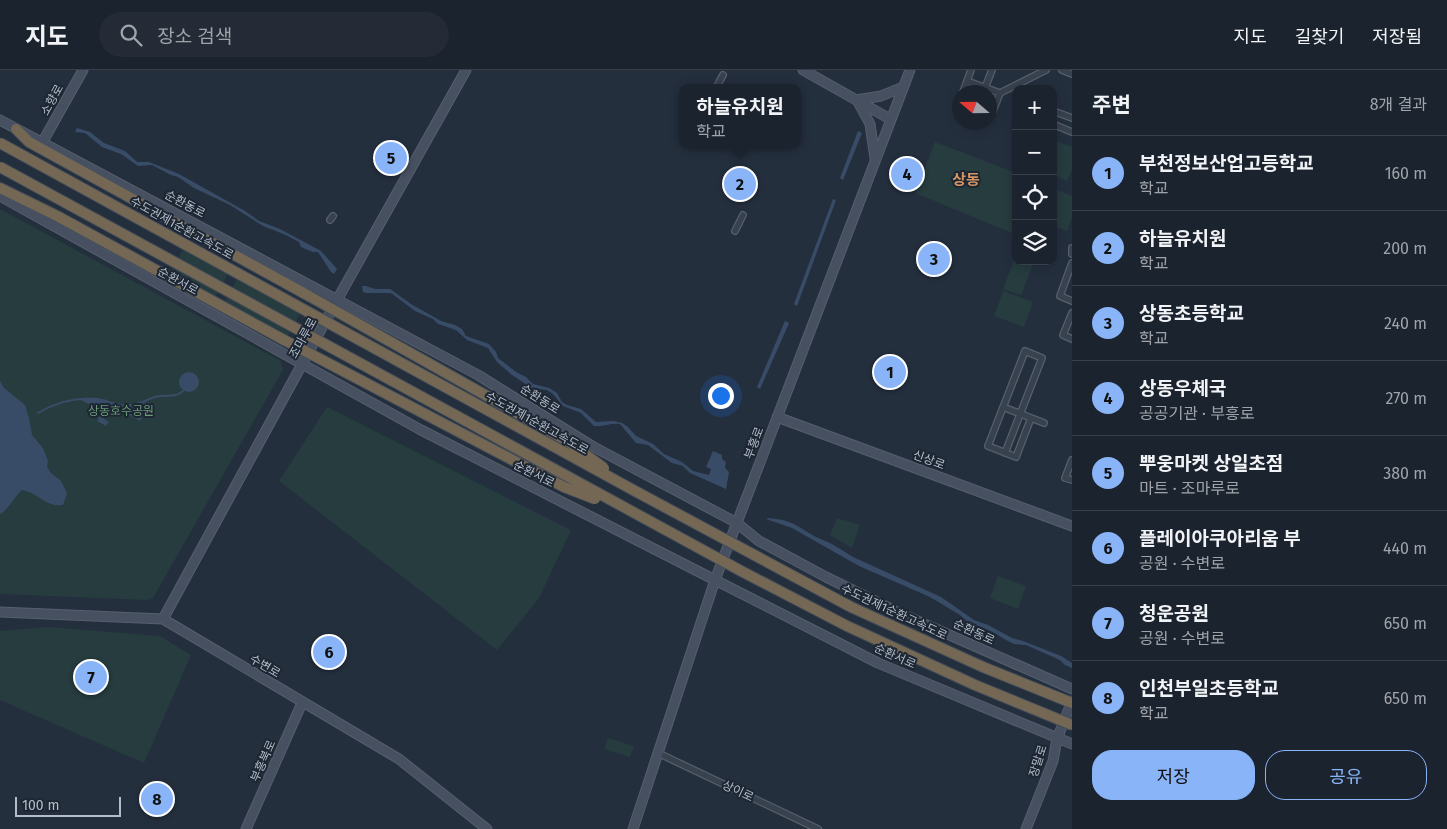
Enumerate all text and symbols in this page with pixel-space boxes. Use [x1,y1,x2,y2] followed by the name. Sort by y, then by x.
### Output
[99,12,449,57] search box
[117,21,145,49] icon: search
[25,23,69,51] text: 지도
[157,25,232,48] text: 장소 검색
[1234,26,1267,48] text: 지도
[1295,26,1344,48] text: 길찾기
[1372,26,1422,48] text: 저장됨
[38,82,66,118] street label: 소향로
[679,84,801,149] popup
[952,85,997,130] north arrow
[1012,85,1057,265] map controls
[1012,85,1057,130] button: +
[1092,92,1131,118] text: 주변
[696,95,784,118] text: 하늘유치원
[1370,95,1427,114] text: 8개 결과
[696,122,726,141] text: 학교
[1012,130,1057,175] button: −
[375,139,407,177] pin: 5
[1139,152,1314,175] text: 부천정보산업고등학교
[891,155,923,193] pin: 4
[1104,164,1112,183] text: 1
[1385,164,1427,183] text: 160 m
[724,165,756,203] pin: 2
[952,171,980,189] district label: 상동
[1012,175,1057,220] button: locate
[1139,179,1168,198] text: 학교
[162,187,208,221] street label: 순환동로
[128,194,236,262] street label: 수도권제1순환고속도로
[1012,220,1057,265] button: layers
[1139,227,1226,250] text: 하늘유치원
[1104,239,1112,258] text: 2
[1383,239,1427,258] text: 200 m
[918,240,950,278] pin: 3
[1139,254,1168,273] text: 학교
[155,264,201,298] street label: 순환서로
[1139,302,1244,325] text: 상동초등학교
[1104,314,1112,333] text: 3
[1384,314,1427,333] text: 240 m
[286,315,320,361] street label: 조마루로
[1139,329,1168,348] text: 학교
[874,353,906,391] pin: 1
[1139,377,1226,400] text: 상동우체국
[518,381,562,417] street label: 순환동로
[708,383,734,409] your location
[483,389,591,457] street label: 수도권제1순환고속도로
[1103,389,1113,408] text: 4
[1385,389,1427,408] text: 270 m
[88,404,154,418] park label: 상동호수공원
[1139,404,1254,423] text: 공공기관 · 부흥로
[742,425,766,461] street label: 부흥로
[911,448,947,472] street label: 신상로
[1139,452,1283,475] text: 뿌웅마켓 상일초점
[511,458,557,490] street label: 순환서로
[1104,464,1112,483] text: 5
[1383,464,1427,483] text: 380 m
[1139,479,1240,498] text: 마트 · 조마루로
[1139,527,1301,550] text: 플레이아쿠아리움 부
[1103,539,1113,558] text: 6
[1383,539,1427,558] text: 440 m
[1139,554,1225,573] text: 공원 · 수변로
[839,581,949,643] street label: 수도권제1순환고속도로
[1139,602,1209,625] text: 청운공원
[1104,614,1112,633] text: 7
[1384,614,1427,633] text: 650 m
[951,616,997,648] street label: 순환동로
[1139,629,1225,648] text: 공원 · 수변로
[313,633,345,671] pin: 6
[872,641,918,671] street label: 순환서로
[247,651,283,681] street label: 수변로
[75,658,107,696] pin: 7
[1139,677,1279,700] text: 인천부일초등학교
[1103,689,1113,708] text: 8
[1384,689,1427,708] text: 650 m
[1139,704,1168,723] text: 학교
[248,738,278,784] street label: 부흥북로
[1026,743,1050,779] street label: 장말로
[1092,750,1255,800] button: 저장
[1265,750,1427,800] button: 공유
[720,778,756,804] street label: 상이로
[141,780,173,818] pin: 8
[15,794,121,817] scale bar
[22,797,59,814] text: 100 m

